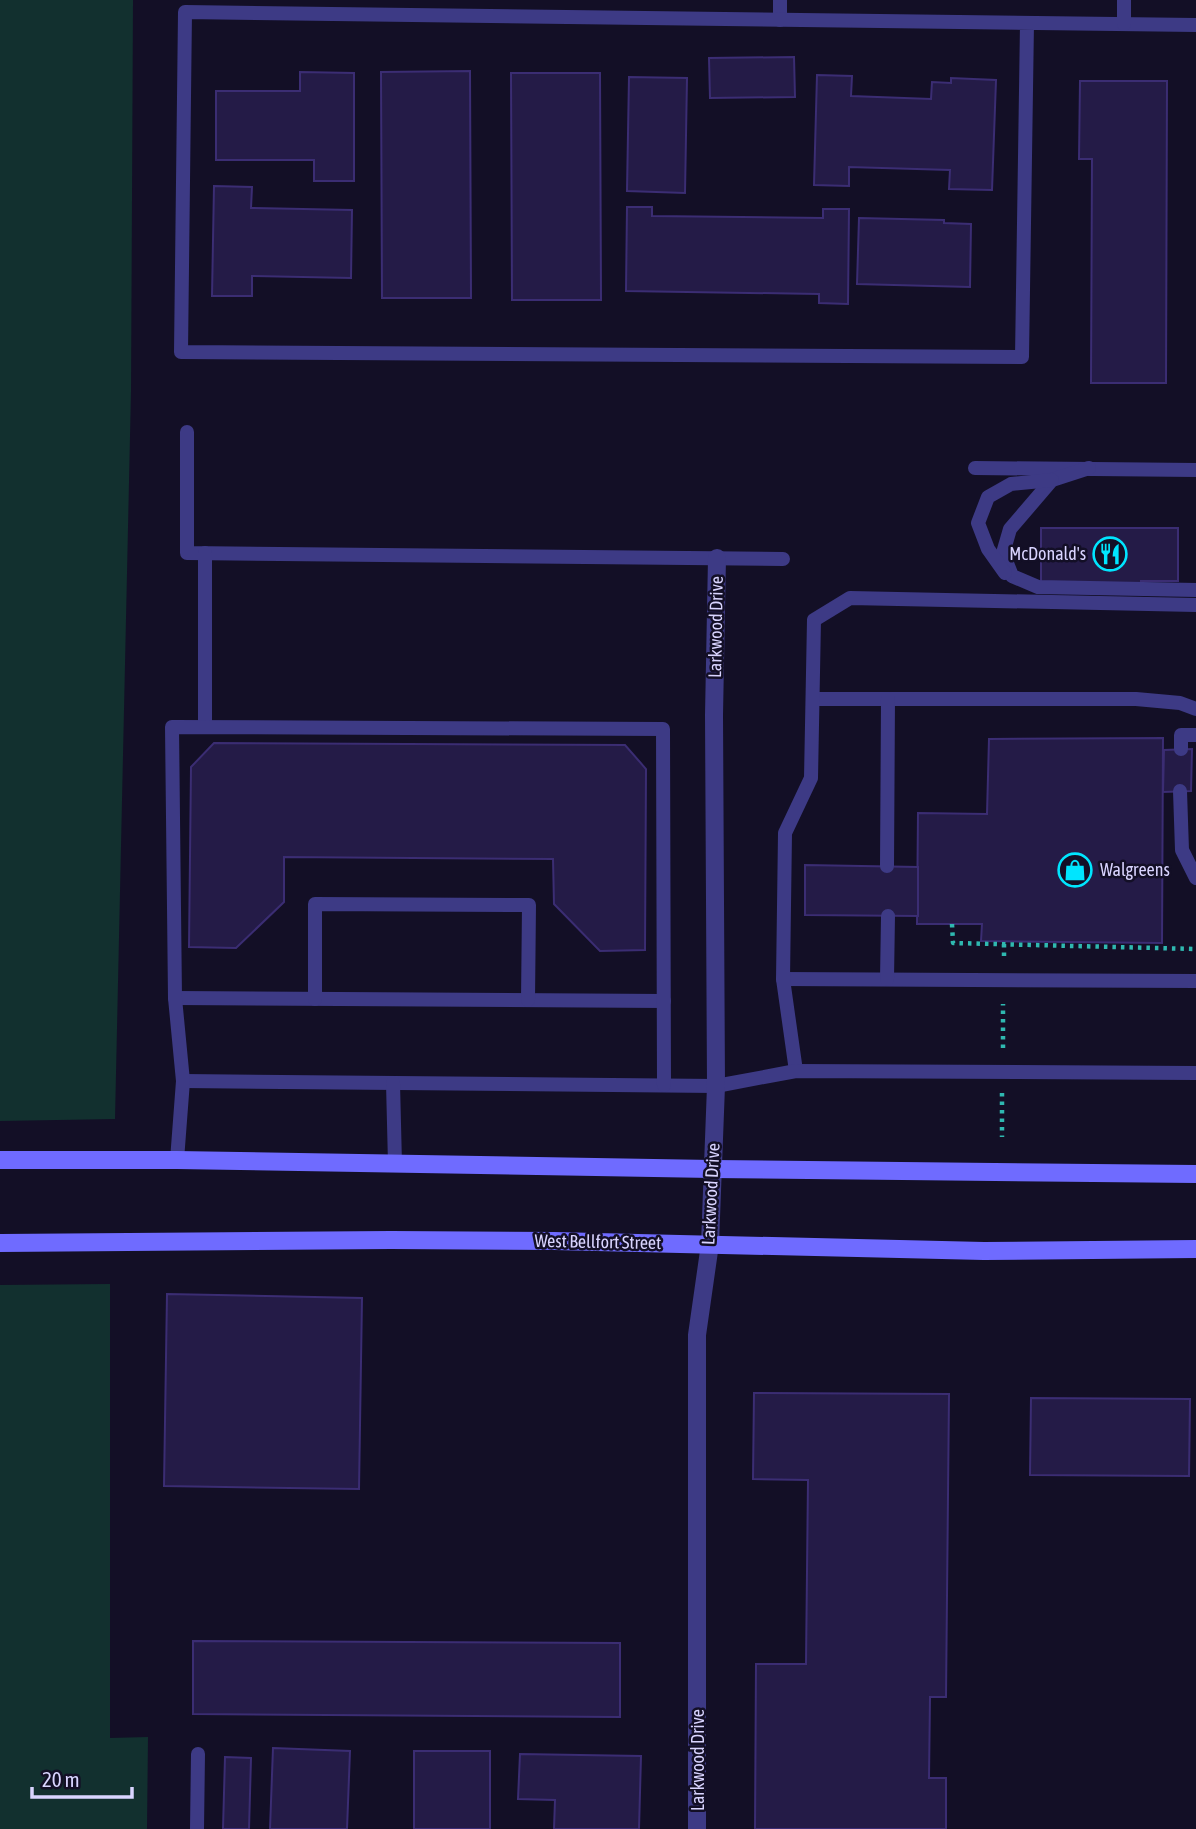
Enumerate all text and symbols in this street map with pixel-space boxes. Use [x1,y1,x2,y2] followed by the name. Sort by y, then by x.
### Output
[1091,535,1129,573] restaurant icon: McDonald's
[1009,543,1086,564] place label: McDonald's
[704,576,727,678] street label: Larkwood Drive
[1056,851,1094,889] shop icon: Walgreens
[1100,859,1170,880] place label: Walgreens
[697,1142,724,1245] street label: Larkwood Drive
[535,1230,662,1253] street label: West Bellfort Street
[687,1709,708,1811] street label: Larkwood Drive
[32,1756,131,1800] scale bar
[42,1767,80,1791] text: 20 m

